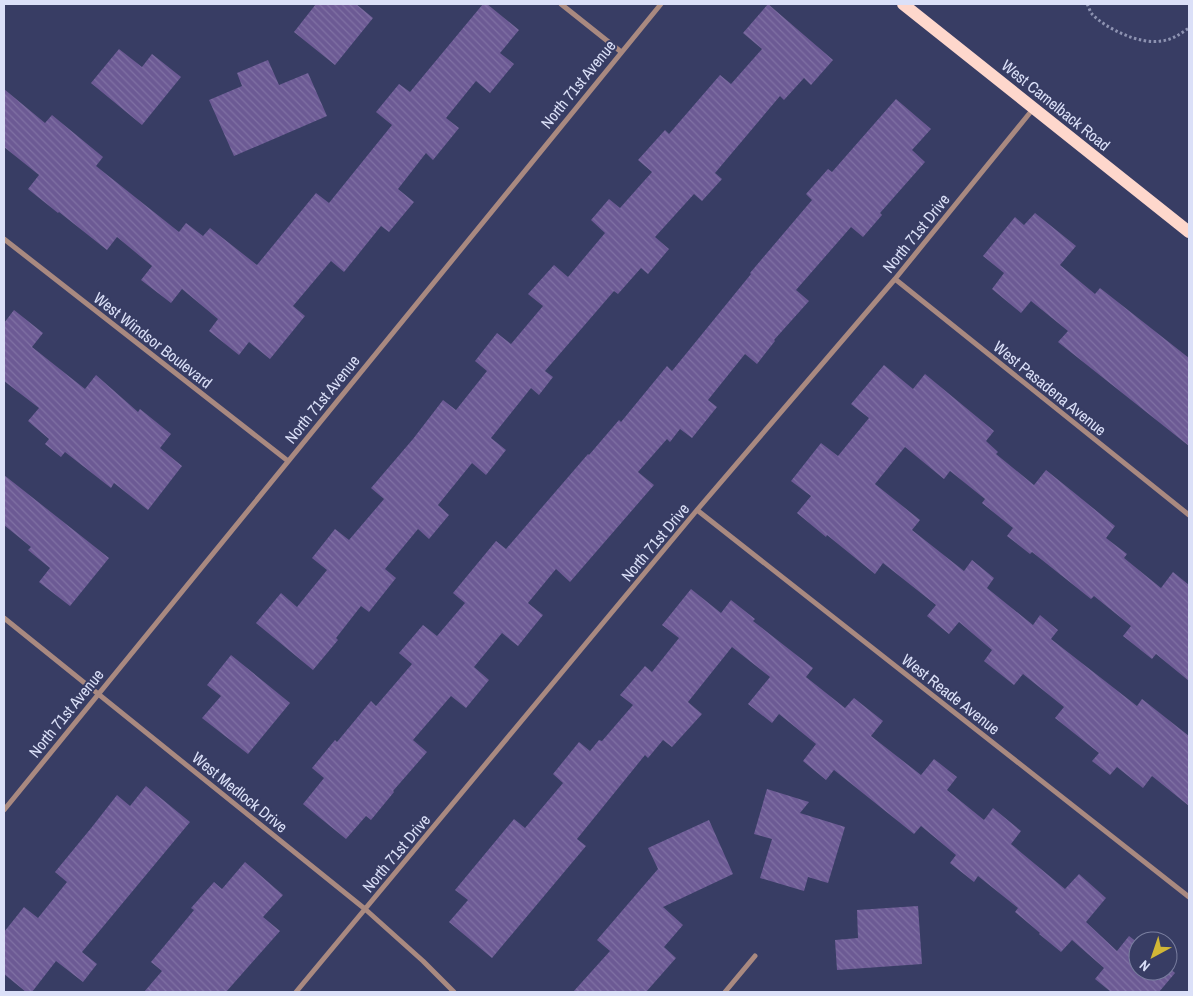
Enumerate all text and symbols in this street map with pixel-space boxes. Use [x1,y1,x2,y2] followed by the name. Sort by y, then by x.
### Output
[536,35,620,133] street label: North 71st Avenue
[997,54,1115,156] street label: West Camelback Road
[877,189,955,277] street label: North 71st Drive
[89,287,217,393] street label: West Windsor Boulevard
[989,336,1111,440] street label: West Pasadena Avenue
[280,350,364,448] street label: North 71st Avenue
[616,498,694,586] street label: North 71st Drive
[897,649,1005,739] street label: West Reade Avenue
[24,664,108,762] street label: North 71st Avenue
[188,747,292,837] street label: West Medlock Drive
[357,809,435,897] street label: North 71st Drive
[1128,931,1178,981] north arrow
[1136,956,1154,976] text: N

